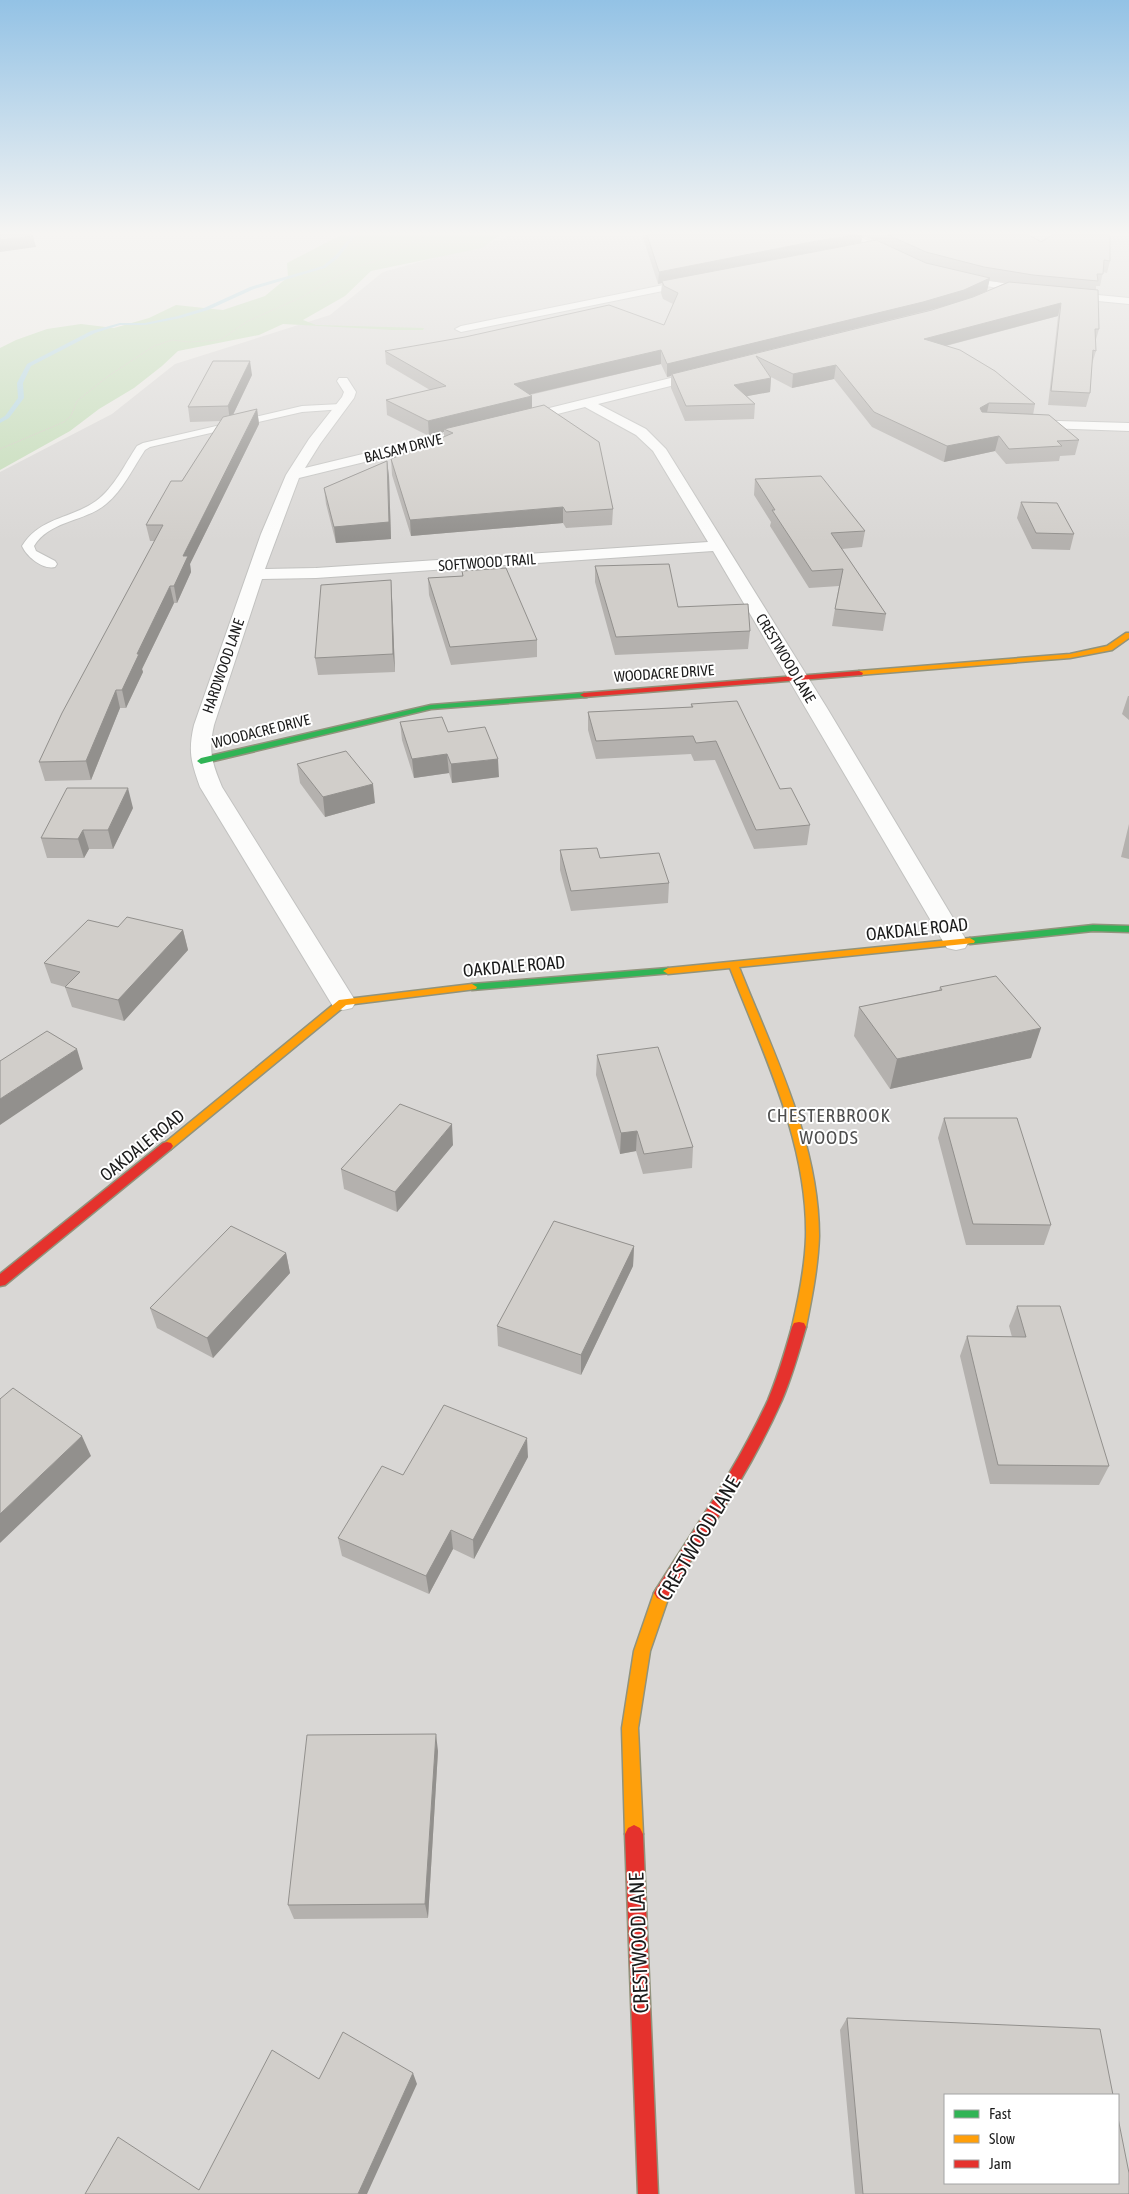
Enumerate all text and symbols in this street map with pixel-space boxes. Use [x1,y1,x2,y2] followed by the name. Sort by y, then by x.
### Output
[362,430,444,466] street label: BALSAM DRIVE
[438,550,536,574] street label: SOFTWOOD TRAIL
[753,610,820,706] street label: CRESTWOOD LANE
[199,616,247,716] street label: HARDWOOD LANE
[613,661,715,685] street label: WOODACRE DRIVE
[210,710,312,751] street label: WOODACRE DRIVE
[865,913,969,945] street label: OAKDALE ROAD
[462,951,566,981] street label: OAKDALE ROAD
[767,1104,891,1148] district label: CHESTERBROOK WOODS
[96,1105,188,1185] street label: OAKDALE ROAD
[651,1471,745,1605] street label: CRESTWOOD LANE
[624,1872,652,2014] street label: CRESTWOOD LANE
[944,2094,1119,2184] legend
[989,2105,1011,2122] text: Fast
[989,2130,1015,2147] text: Slow
[989,2155,1012,2172] text: Jam

